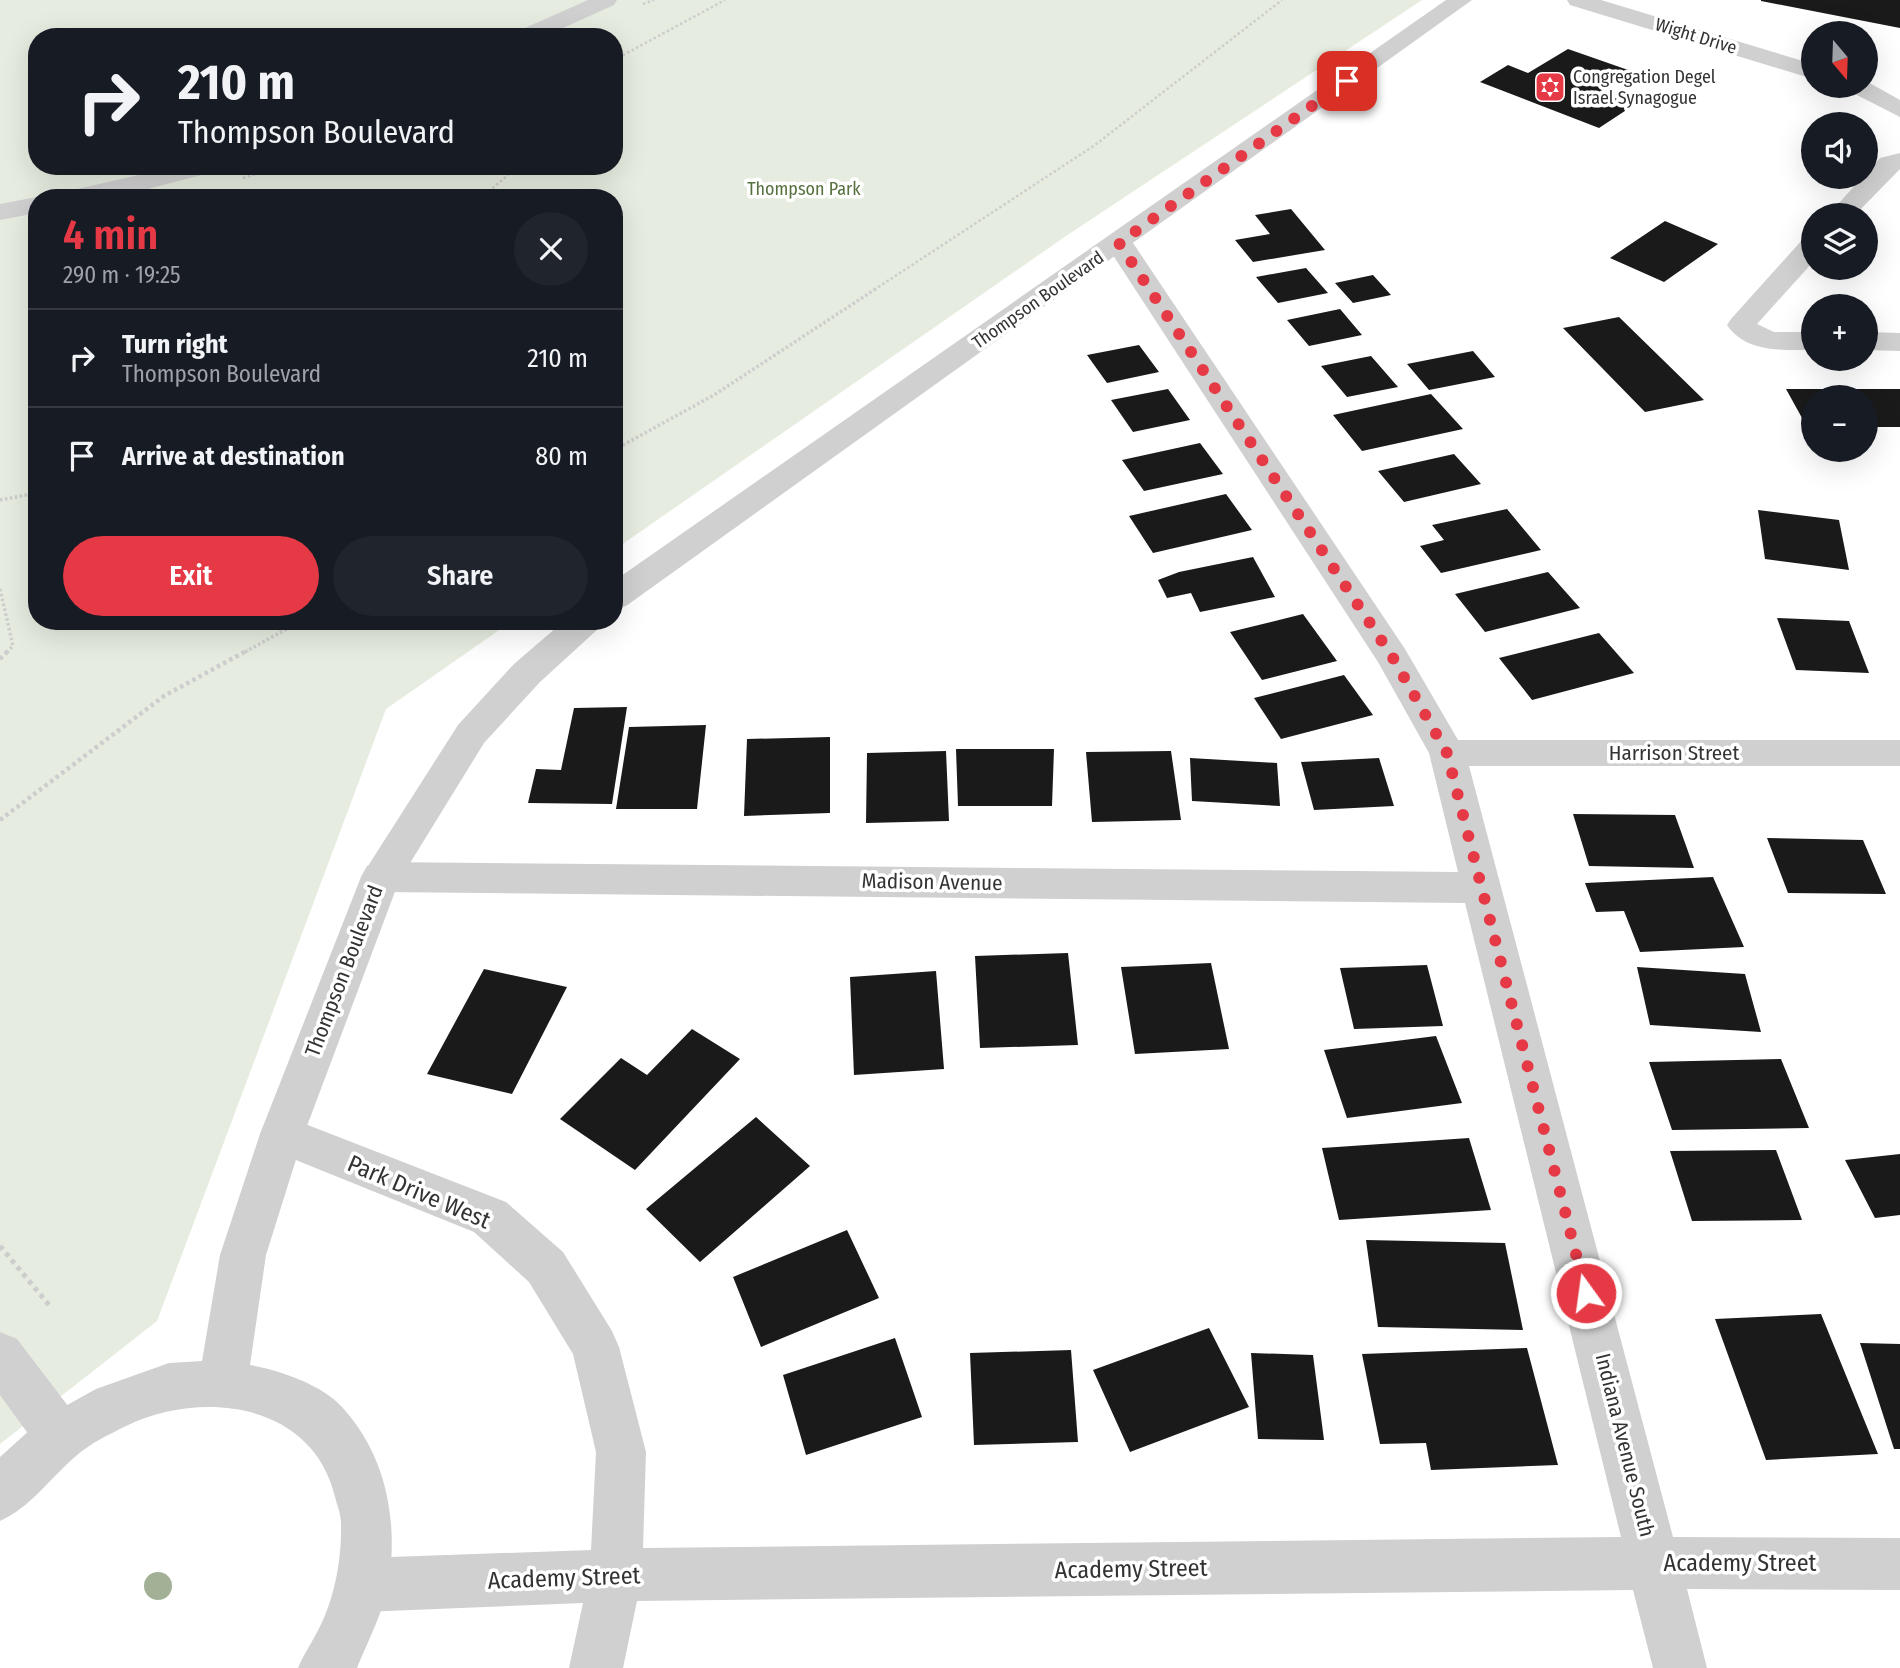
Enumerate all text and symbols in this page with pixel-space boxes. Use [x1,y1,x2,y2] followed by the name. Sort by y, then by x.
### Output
[1653,13,1740,59] street label: Wight Drive
[1801,21,1878,98] north arrow
[1801,21,1878,462] map controls
[1317,51,1377,111] pin
[178,53,295,112] text: 210 m
[63,56,154,147] icon: right
[1328,62,1366,100] icon: arrive
[1573,66,1716,109] place label: Congregation Degel Israel Synagogue
[1533,70,1567,104] synagogue icon: Congregation Degel Israel Synagogue
[1801,112,1878,189] button: sound
[178,113,455,151] text: Thompson Boulevard
[747,178,861,200] park label: Thompson Park
[1801,203,1878,280] button: layers
[63,210,158,260] text: 4 min
[514,212,588,286] button: close
[968,246,1108,354] street label: Thompson Boulevard
[63,261,181,289] text: 290 m · 19:25
[1801,294,1878,371] button: +
[122,329,228,360] text: Turn right
[63,339,101,377] icon: right
[527,343,588,374] text: 210 m
[122,360,321,388] text: Thompson Boulevard
[1801,385,1878,462] button: −
[63,437,101,475] icon: arrive
[122,441,345,472] text: Arrive at destination
[535,441,588,472] text: 80 m
[63,536,319,616] button: Exit
[333,536,588,616] button: Share
[1609,740,1739,766] street label: Harrison Street
[861,868,1003,896] street label: Madison Avenue
[299,881,389,1061] street label: Thompson Boulevard
[343,1149,495,1235] street label: Park Drive West
[1549,1256,1623,1330] position arrow
[1590,1351,1660,1539] street label: Indiana Avenue South
[1664,1549,1817,1577] street label: Academy Street
[1054,1554,1208,1584] street label: Academy Street
[487,1561,641,1595] street label: Academy Street

